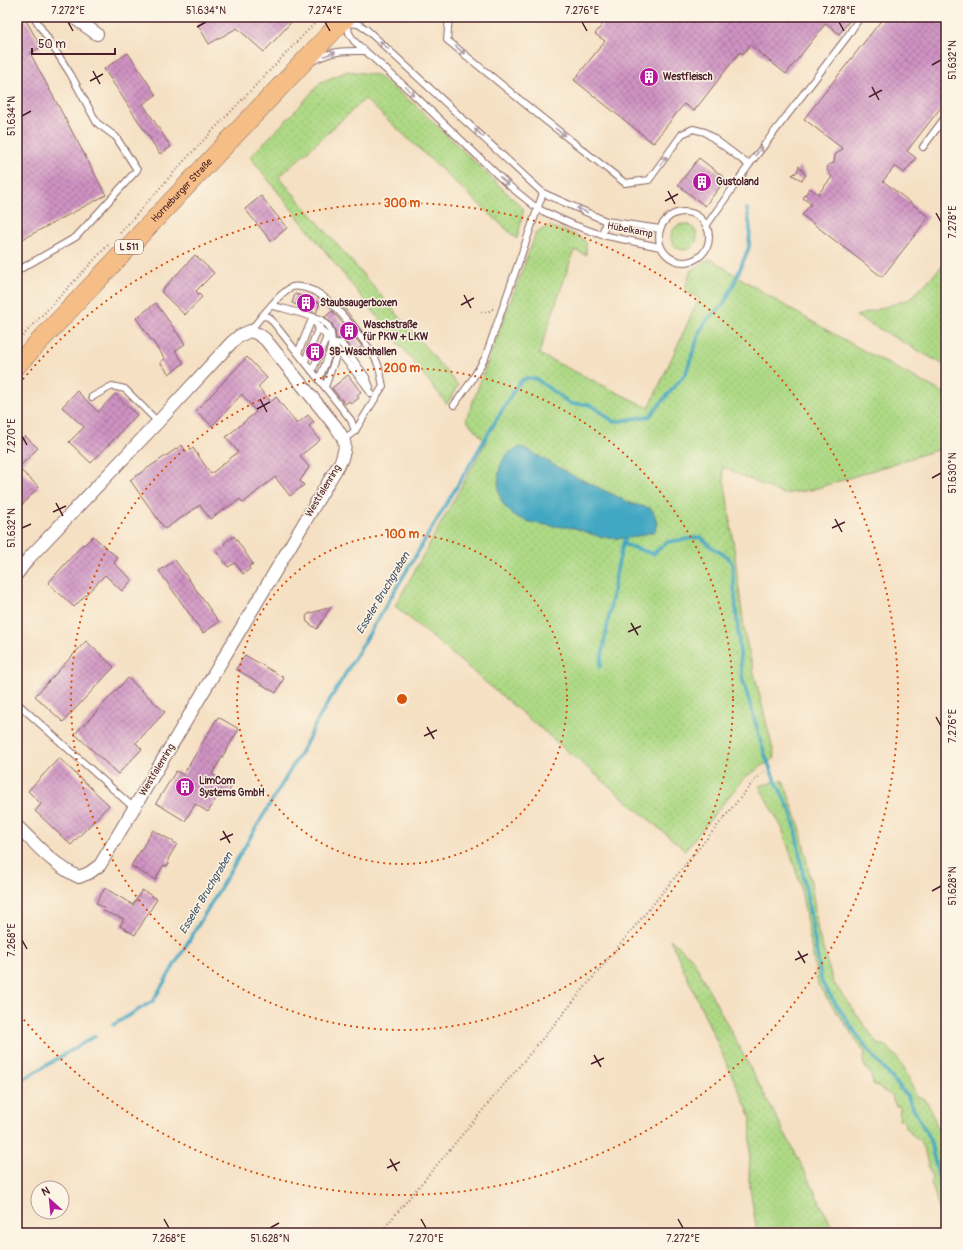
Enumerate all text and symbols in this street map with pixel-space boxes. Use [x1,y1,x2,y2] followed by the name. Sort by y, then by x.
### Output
[51,5,85,17] text: 7.272°E
[186,5,226,17] text: 51.634°N
[308,5,342,17] text: 7.274°E
[565,5,599,17] text: 7.276°E
[823,5,855,17] text: 7.278°E
[32,30,115,56] scale bar
[38,37,66,52] text: 50 m
[947,40,959,80] text: 51.632°N
[379,41,389,50] one-way arrow
[454,46,465,55] one-way arrow
[323,49,335,57] one-way arrow
[638,66,660,88] building icon: Westfleisch
[663,71,713,83] place label: Westfleisch
[405,86,415,95] one-way arrow
[6,96,18,136] text: 51.634°N
[474,128,484,138] one-way arrow
[555,128,566,137] one-way arrow
[755,145,764,156] one-way arrow
[659,155,667,166] one-way arrow
[149,156,215,225] street label: Horneburger Straße
[691,171,713,193] building icon: Gustoland
[499,176,509,185] one-way arrow
[716,176,759,188] place label: Gustoland
[384,196,421,211] text: 300 m
[576,206,588,213] one-way arrow
[947,206,959,238] text: 7.278°E
[606,220,654,240] street label: Hübelkamp
[115,240,143,254] road number: L 511
[295,292,317,314] building icon: Staubsaugerboxen
[320,297,398,309] place label: Staubsaugerboxen
[363,319,429,343] place label: Waschstraße für PKW + LKW
[338,320,360,342] building icon: Waschstraße für PKW + LKW
[304,341,326,363] building icon: SB-Waschhallen
[329,346,397,358] place label: SB-Waschhallen
[384,361,421,376] text: 200 m
[6,419,18,453] text: 7.270°E
[947,452,959,493] text: 51.630°N
[303,463,343,519] street label: Westfalenring
[6,508,18,548] text: 51.632°N
[385,527,420,542] text: 100 m
[353,549,413,636] water label: Esseler Bruchgraben
[395,692,409,706] centre of rings
[947,709,959,743] text: 7.276°E
[137,742,177,798] street label: Westfalenring
[199,775,265,799] place label: LimCom Systems GmbH
[174,776,196,798] building icon: LimCom Systems GmbH
[176,849,236,936] water label: Esseler Bruchgraben
[947,866,959,906] text: 51.628°N
[6,923,18,957] text: 7.268°E
[30,1180,70,1220] north arrow
[39,1184,52,1199] text: N
[152,1233,186,1245] text: 7.268°E
[250,1233,290,1245] text: 51.628°N
[409,1233,443,1245] text: 7.270°E
[666,1233,700,1245] text: 7.272°E

